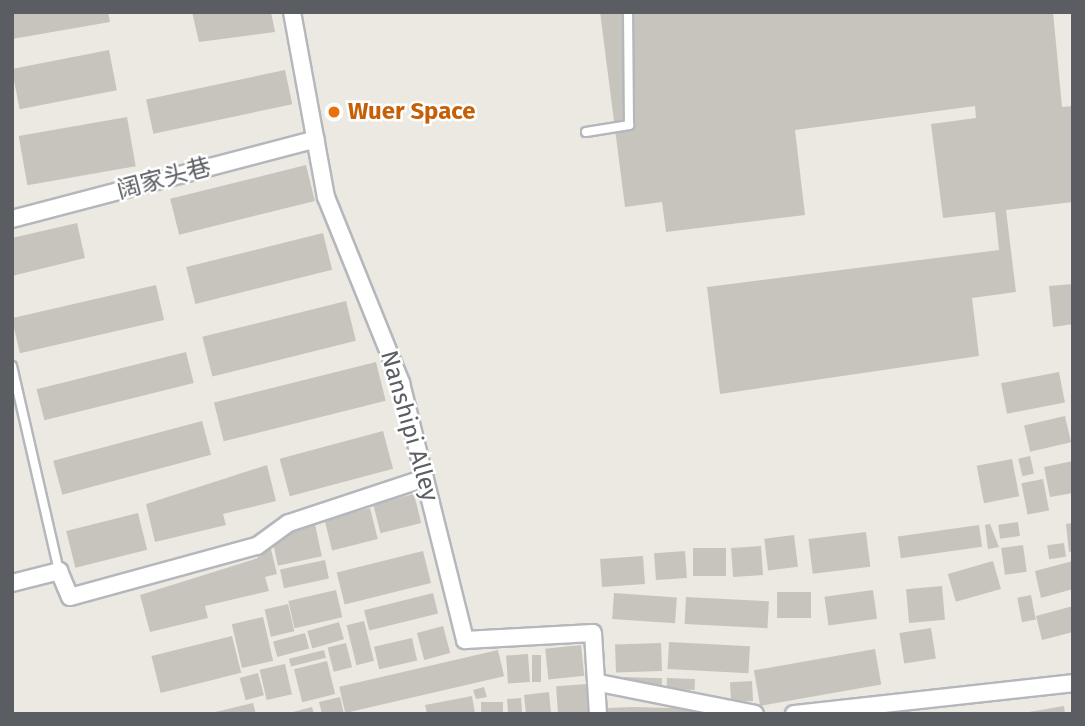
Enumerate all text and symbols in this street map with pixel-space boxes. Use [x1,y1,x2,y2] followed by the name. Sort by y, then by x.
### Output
[348,98,476,126] place label: Wuer Space
[326,104,342,120] marker: Wuer Space
[114,153,214,205] street label: 阔家头巷
[374,347,444,505] street label: Nanshipi Alley

